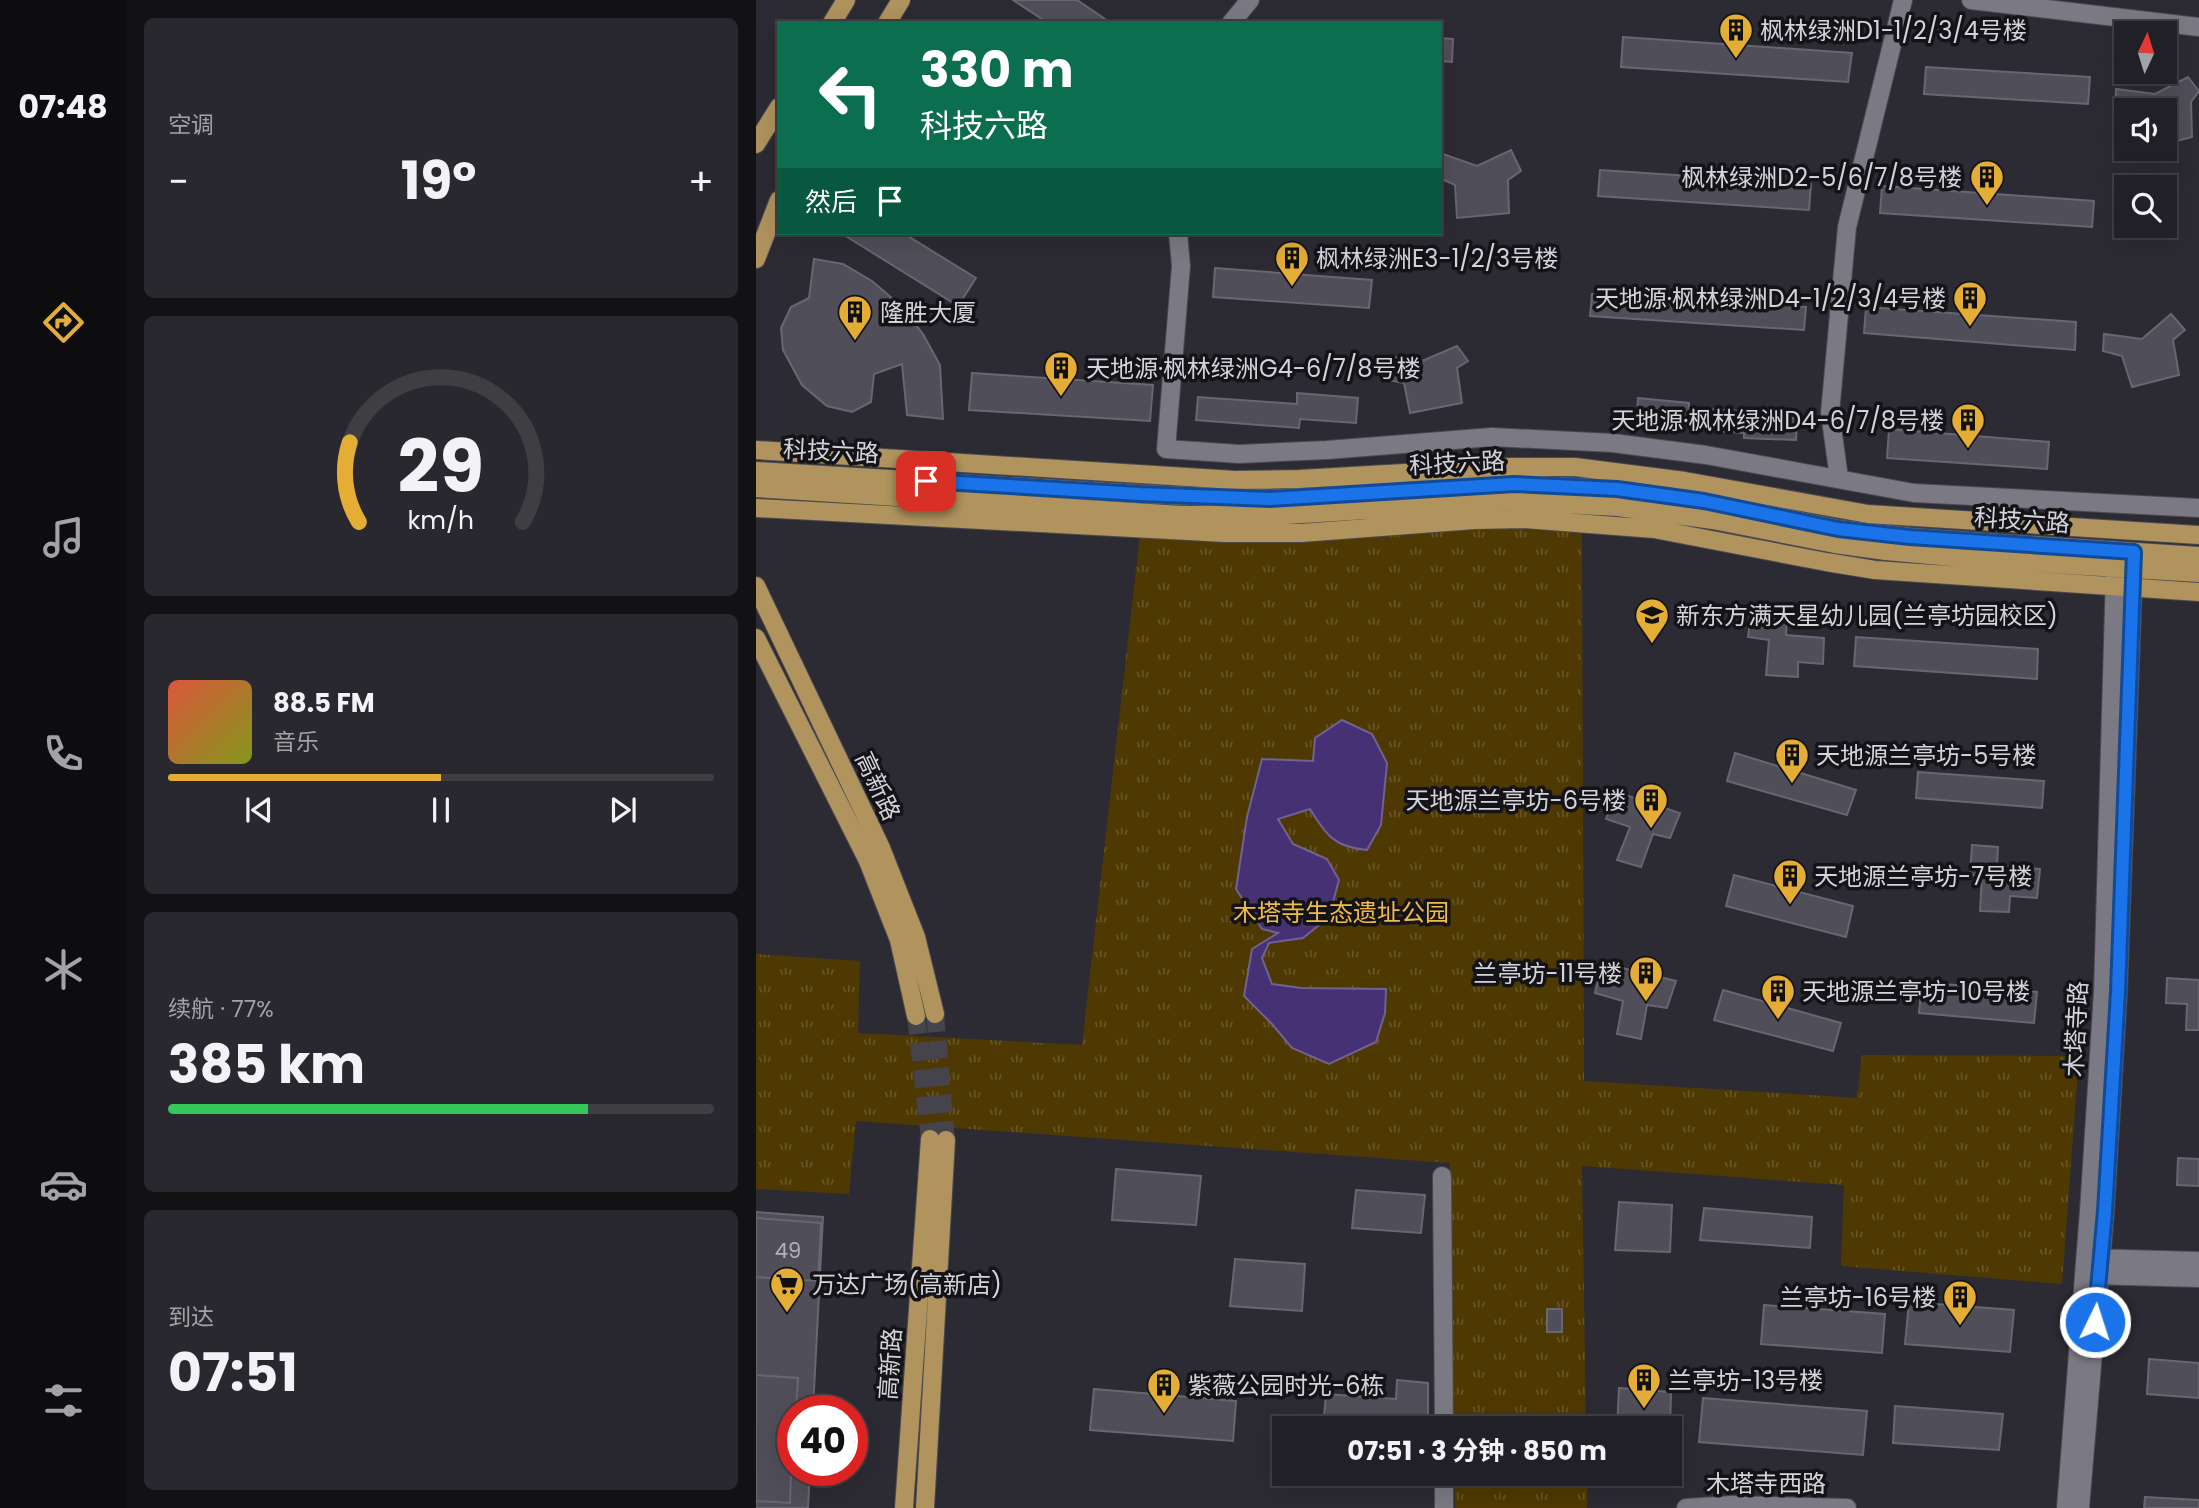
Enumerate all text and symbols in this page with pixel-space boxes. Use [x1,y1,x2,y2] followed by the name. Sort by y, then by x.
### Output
[1717,11,1755,60] building icon: 枫林绿洲D1-1/2/3/4号楼
[1760,14,2027,47] place label: 枫林绿洲D1-1/2/3/4号楼
[2114,21,2177,84] north arrow
[2114,21,2177,238] map controls
[920,36,1074,104] text: 330 m
[805,49,896,140] icon: left
[18,84,108,129] text: 07:48
[2114,98,2177,161] button: sound
[920,103,1048,148] text: 科技六路
[168,109,214,141] text: 空调
[401,144,476,217] text: 19°
[168,155,189,208] text: −
[688,155,714,208] text: +
[1968,158,2006,207] building icon: 枫林绿洲D2-5/6/7/8号楼
[1681,161,1962,194] place label: 枫林绿洲D2-5/6/7/8号楼
[2114,175,2177,238] button: search
[871,182,909,220] icon: arrive
[805,184,857,220] text: 然后
[1273,239,1311,288] building icon: 枫林绿洲E3-1/2/3号楼
[1316,242,1558,275] place label: 枫林绿洲E3-1/2/3号楼
[1951,279,1989,328] building icon: 天地源·枫林绿洲D4-1/2/3/4号楼
[1595,282,1946,315] place label: 天地源·枫林绿洲D4-1/2/3/4号楼
[836,293,874,342] building icon: 隆胜大厦
[880,296,976,329] place label: 隆胜大厦
[39,298,88,347] icon: directions
[1042,349,1080,398] building icon: 天地源·枫林绿洲G4-6/7/8号楼
[1086,352,1420,385] place label: 天地源·枫林绿洲G4-6/7/8号楼
[1949,401,1987,450] building icon: 天地源·枫林绿洲D4-6/7/8号楼
[1611,404,1944,437] place label: 天地源·枫林绿洲D4-6/7/8号楼
[398,416,484,517] text: 29
[782,432,880,470] street label: 科技六路
[1408,444,1506,482] street label: 科技六路
[896,451,956,511] pin
[907,462,945,500] icon: arrive
[1973,500,2071,540] street label: 科技六路
[408,503,474,538] text: km/h
[39,513,88,562] icon: music
[1633,596,1671,645] school or university icon: 新东方满天星幼儿园(兰亭坊园校区)
[1676,599,2058,632] place label: 新东方满天星幼儿园(兰亭坊园校区)
[273,685,375,721] text: 88.5 FM
[273,726,319,758] text: 音乐
[39,729,88,778] icon: phone
[1773,736,1811,785] building icon: 天地源兰亭坊-5号楼
[1816,739,2036,772] place label: 天地源兰亭坊-5号楼
[848,746,908,826] street label: 高新路
[1632,781,1670,830] building icon: 天地源兰亭坊-6号楼
[1406,784,1626,817] place label: 天地源兰亭坊-6号楼
[240,791,278,829] icon: previous
[422,791,460,829] icon: pause
[604,791,642,829] icon: next
[1771,857,1809,906] building icon: 天地源兰亭坊-7号楼
[1814,860,2032,893] place label: 天地源兰亭坊-7号楼
[1233,896,1449,929] park label: 木塔寺生态遗址公园
[39,945,88,994] icon: climate
[1627,954,1665,1003] building icon: 兰亭坊-11号楼
[1473,957,1622,990] place label: 兰亭坊-11号楼
[1759,972,1797,1021] building icon: 天地源兰亭坊-10号楼
[1802,975,2030,1008] place label: 天地源兰亭坊-10号楼
[2057,980,2095,1078] street label: 木塔寺路
[168,993,274,1025] text: 续航 · 77%
[168,1028,365,1101] text: 385 km
[39,1160,88,1209] icon: car
[775,1236,801,1265] house number: 49
[768,1265,806,1314] supermarket icon: 万达广场(高新店)
[812,1268,1002,1301] place label: 万达广场(高新店)
[1941,1278,1979,1327] building icon: 兰亭坊-16号楼
[1780,1281,1936,1314] place label: 兰亭坊-16号楼
[2058,1285,2132,1359] position arrow
[168,1301,214,1333] text: 到达
[871,1327,909,1401] street label: 高新路
[168,1336,298,1409] text: 07:51
[1625,1361,1663,1410] building icon: 兰亭坊-13号楼
[1668,1364,1823,1397] place label: 兰亭坊-13号楼
[1145,1366,1183,1415] building icon: 紫薇公园时光-6栋
[1188,1369,1384,1402] place label: 紫薇公园时光-6栋
[39,1376,88,1425] icon: filters
[777,1395,868,1486] speed limit sign: 40
[1347,1433,1607,1469] text: 07:51 · 3 分钟 · 850 m
[1706,1467,1826,1500] street label: 木塔寺西路

